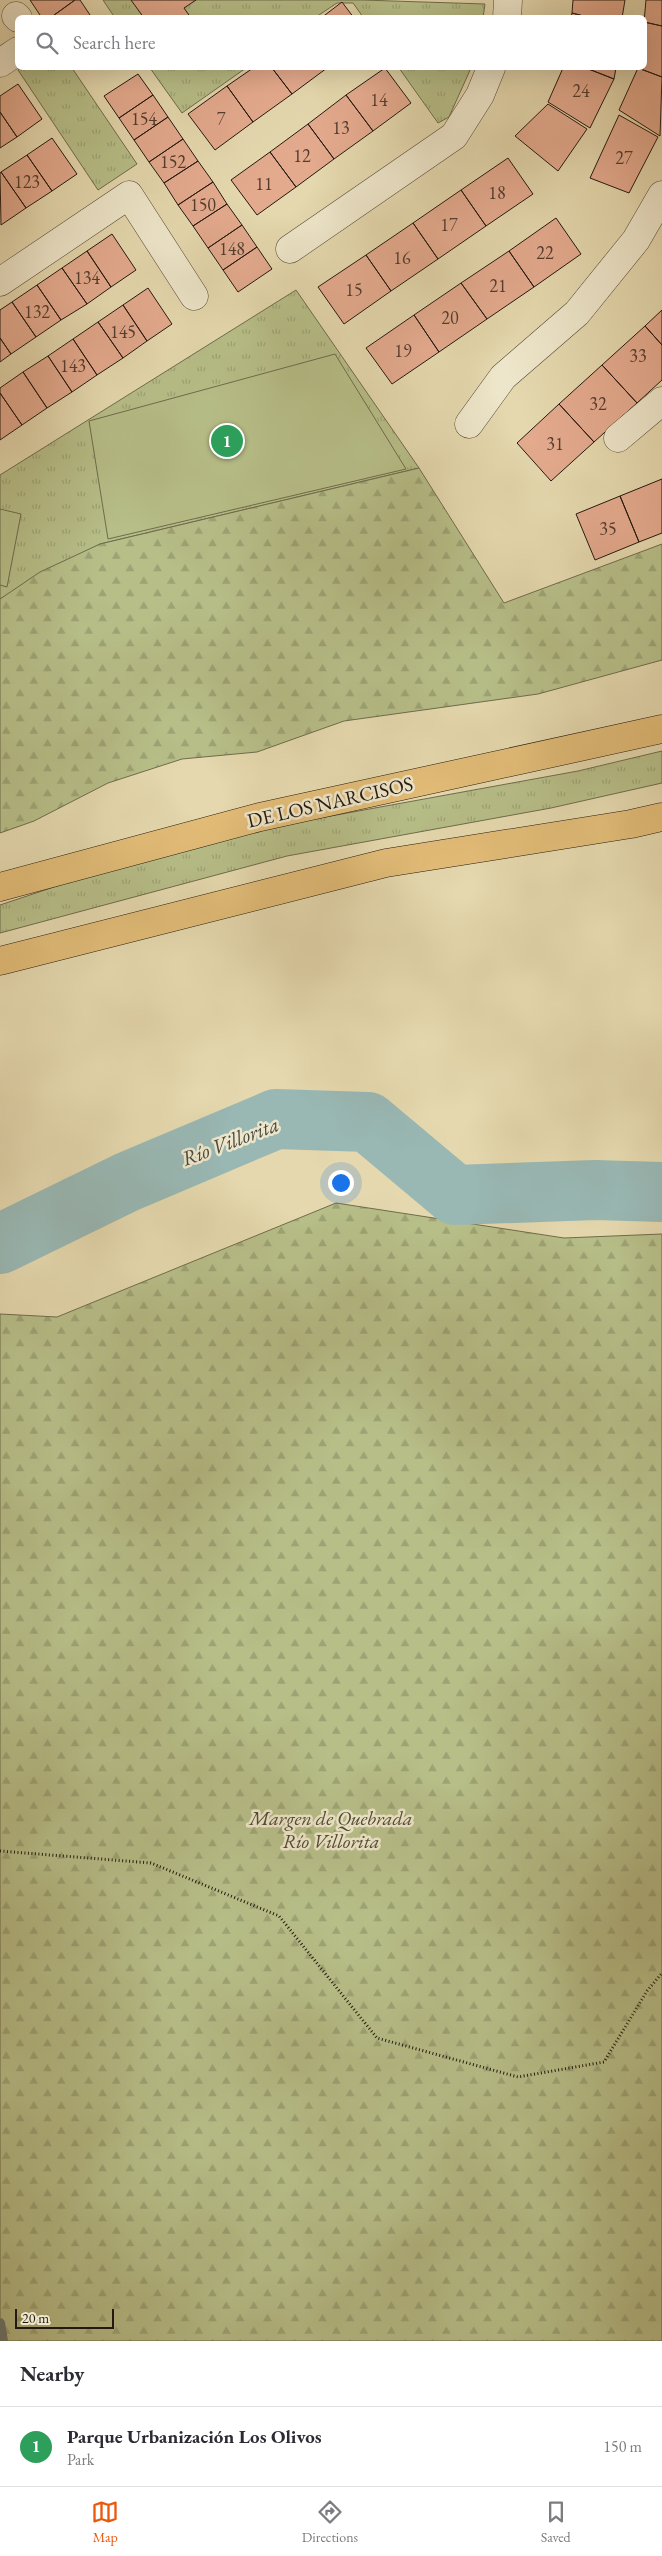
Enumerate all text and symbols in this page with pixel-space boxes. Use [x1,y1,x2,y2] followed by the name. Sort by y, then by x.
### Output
[15,15,647,70] search box
[33,29,61,57] icon: search
[73,30,155,55] text: Search here
[572,79,590,102] house number: 24
[370,88,388,111] house number: 14
[131,107,157,130] house number: 154
[217,107,226,130] house number: 7
[332,116,350,139] house number: 13
[293,144,311,167] house number: 12
[615,146,633,169] house number: 27
[160,150,186,173] house number: 152
[14,170,40,193] house number: 123
[255,172,273,195] house number: 11
[488,181,506,204] house number: 18
[190,193,216,216] house number: 150
[440,213,458,236] house number: 17
[219,237,245,260] house number: 148
[536,241,554,264] house number: 22
[393,246,411,269] house number: 16
[74,266,100,289] house number: 134
[489,274,507,297] house number: 21
[345,278,363,301] house number: 15
[24,300,50,323] house number: 132
[441,306,459,329] house number: 20
[110,320,136,343] house number: 145
[394,339,412,362] house number: 19
[629,344,647,367] house number: 33
[60,354,86,377] house number: 143
[589,392,607,415] house number: 32
[211,422,243,460] pin: 1
[546,432,564,455] house number: 31
[599,517,617,540] house number: 35
[245,770,415,834] street label: DE LOS NARCISOS
[178,1110,282,1172] water label: Río Villorita
[328,1170,354,1196] your location
[248,1805,413,1854] park label: Margen de Quebrada Río Villorita
[15,2306,114,2329] scale bar
[22,2309,49,2327] text: 20 m
[20,2360,84,2387] text: Nearby
[67,2424,322,2449] text: Parque Urbanización Los Olivos
[32,2436,40,2457] text: 1
[603,2436,642,2457] text: 150 m
[67,2449,94,2470] text: Park
[91,2498,119,2546] tab: Map
[302,2498,358,2546] tab: Directions
[541,2498,571,2546] tab: Saved

